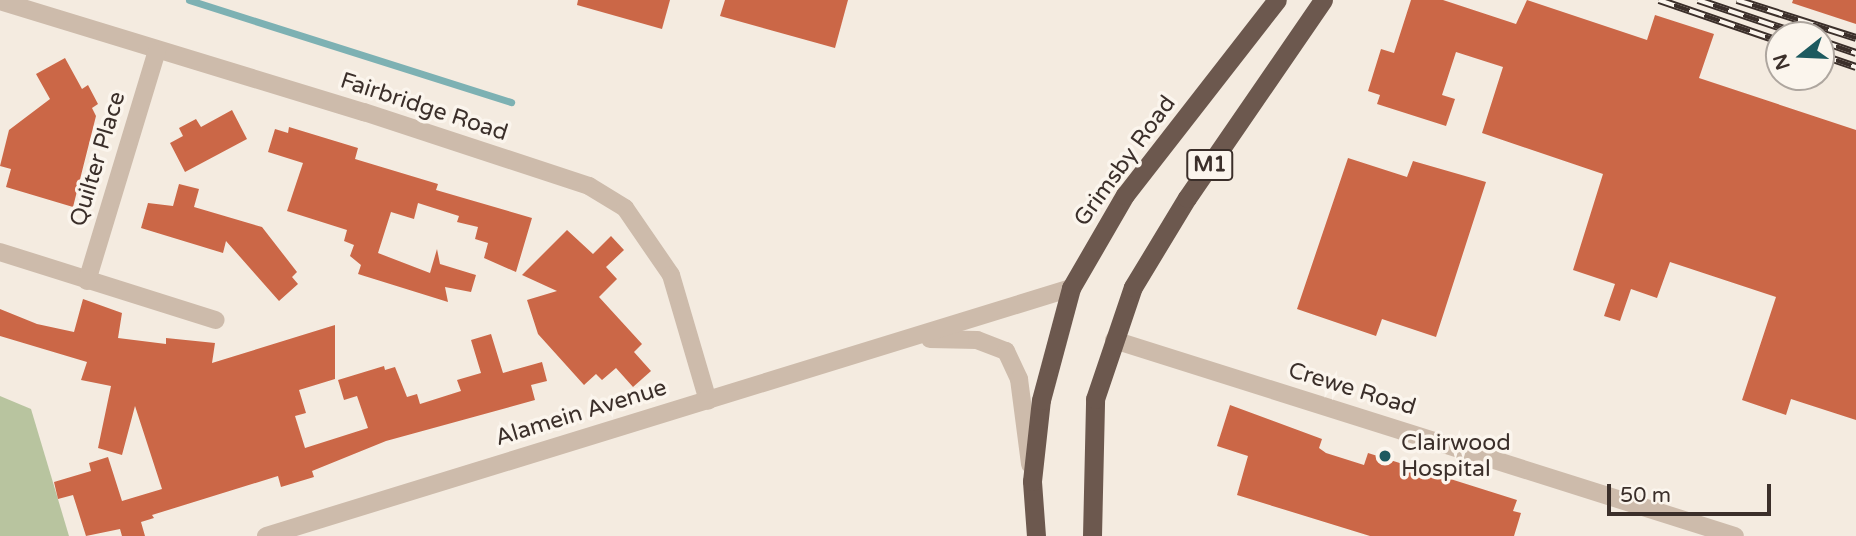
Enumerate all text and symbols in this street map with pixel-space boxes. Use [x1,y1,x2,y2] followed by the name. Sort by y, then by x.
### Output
[1765,21,1835,91] north arrow
[1769,51,1795,73] text: N
[337,67,511,147] street label: Fairbridge Road
[64,88,132,230] street label: Quilter Place
[1068,90,1182,232] street label: Grimsby Road
[1186,148,1234,182] road number: M1
[1285,357,1419,421] street label: Crewe Road
[492,374,670,452] street label: Alamein Avenue
[1401,429,1511,483] place label: Clairwood Hospital
[1375,446,1395,466] marker: Clairwood Hospital
[1611,470,1776,514] scale bar
[1620,483,1671,508] text: 50 m

